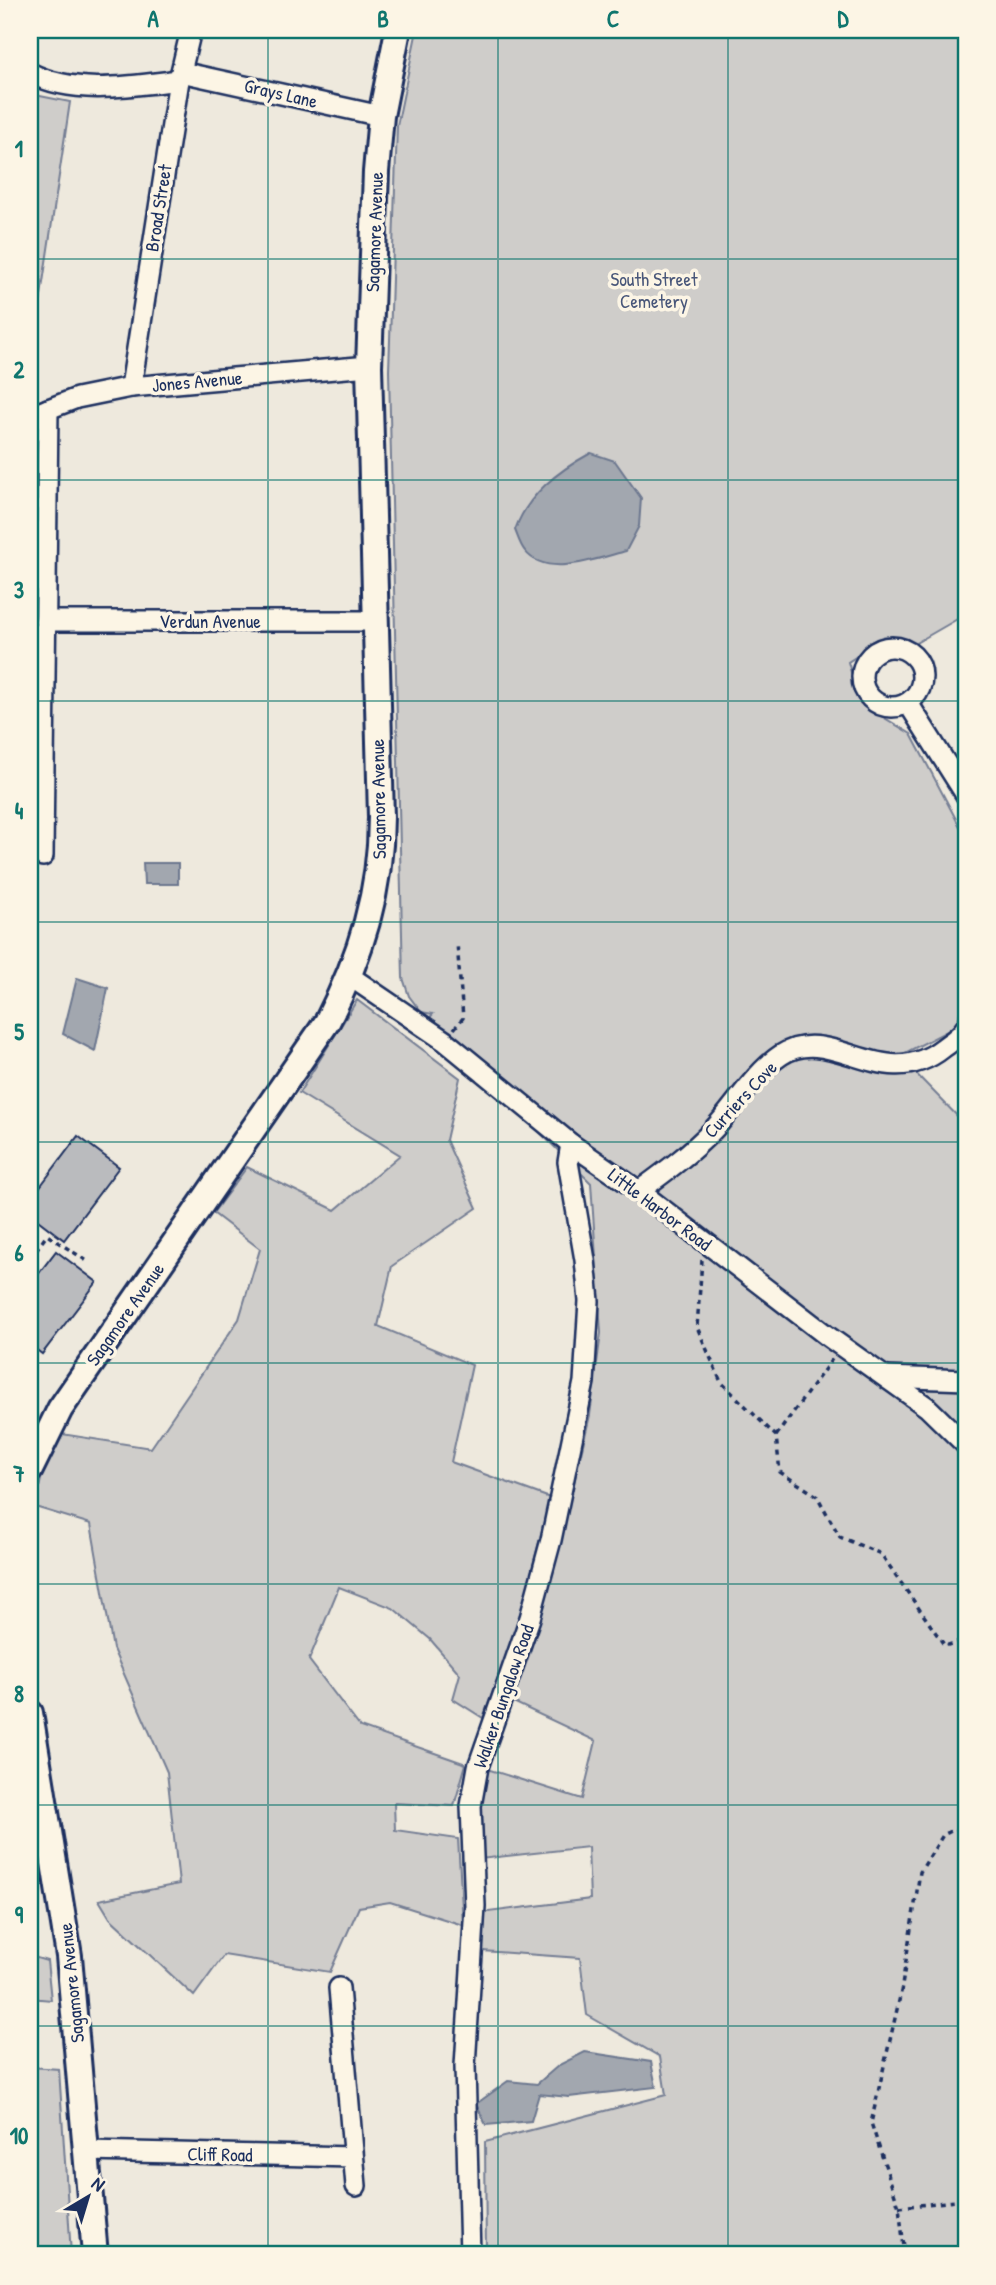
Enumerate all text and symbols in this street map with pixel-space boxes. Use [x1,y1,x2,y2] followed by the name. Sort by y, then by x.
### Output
[147,3,159,34] text: A
[377,3,389,34] text: B
[607,3,619,34] text: C
[838,3,850,34] text: D
[242,72,321,114] street label: Grays Lane
[15,133,23,164] text: 1
[138,162,178,254] street label: Broad Street
[359,171,389,292] street label: Sagamore Avenue
[610,266,698,314] park label: South Street Cemetery
[14,354,25,385] text: 2
[151,364,244,398] street label: Jones Avenue
[14,574,24,605] text: 3
[159,608,261,634] street label: Verdun Avenue
[364,738,392,859] street label: Sagamore Avenue
[15,795,24,826] text: 4
[14,1016,24,1047] text: 5
[698,1054,783,1143] street label: Curriers Cove
[603,1161,718,1257] street label: Little Harbor Road
[14,1237,24,1268] text: 6
[80,1257,170,1371] street label: Sagamore Avenue
[12,1458,25,1489] text: 7
[466,1620,540,1771] street label: Walker Bungalow Road
[14,1678,24,1709] text: 8
[15,1899,24,1930] text: 9
[52,1922,90,2044] street label: Sagamore Avenue
[10,2120,28,2151] text: 10
[187,2140,253,2168] street label: Cliff Road
[52,2162,122,2232] north arrow
[86,2170,110,2197] text: N

